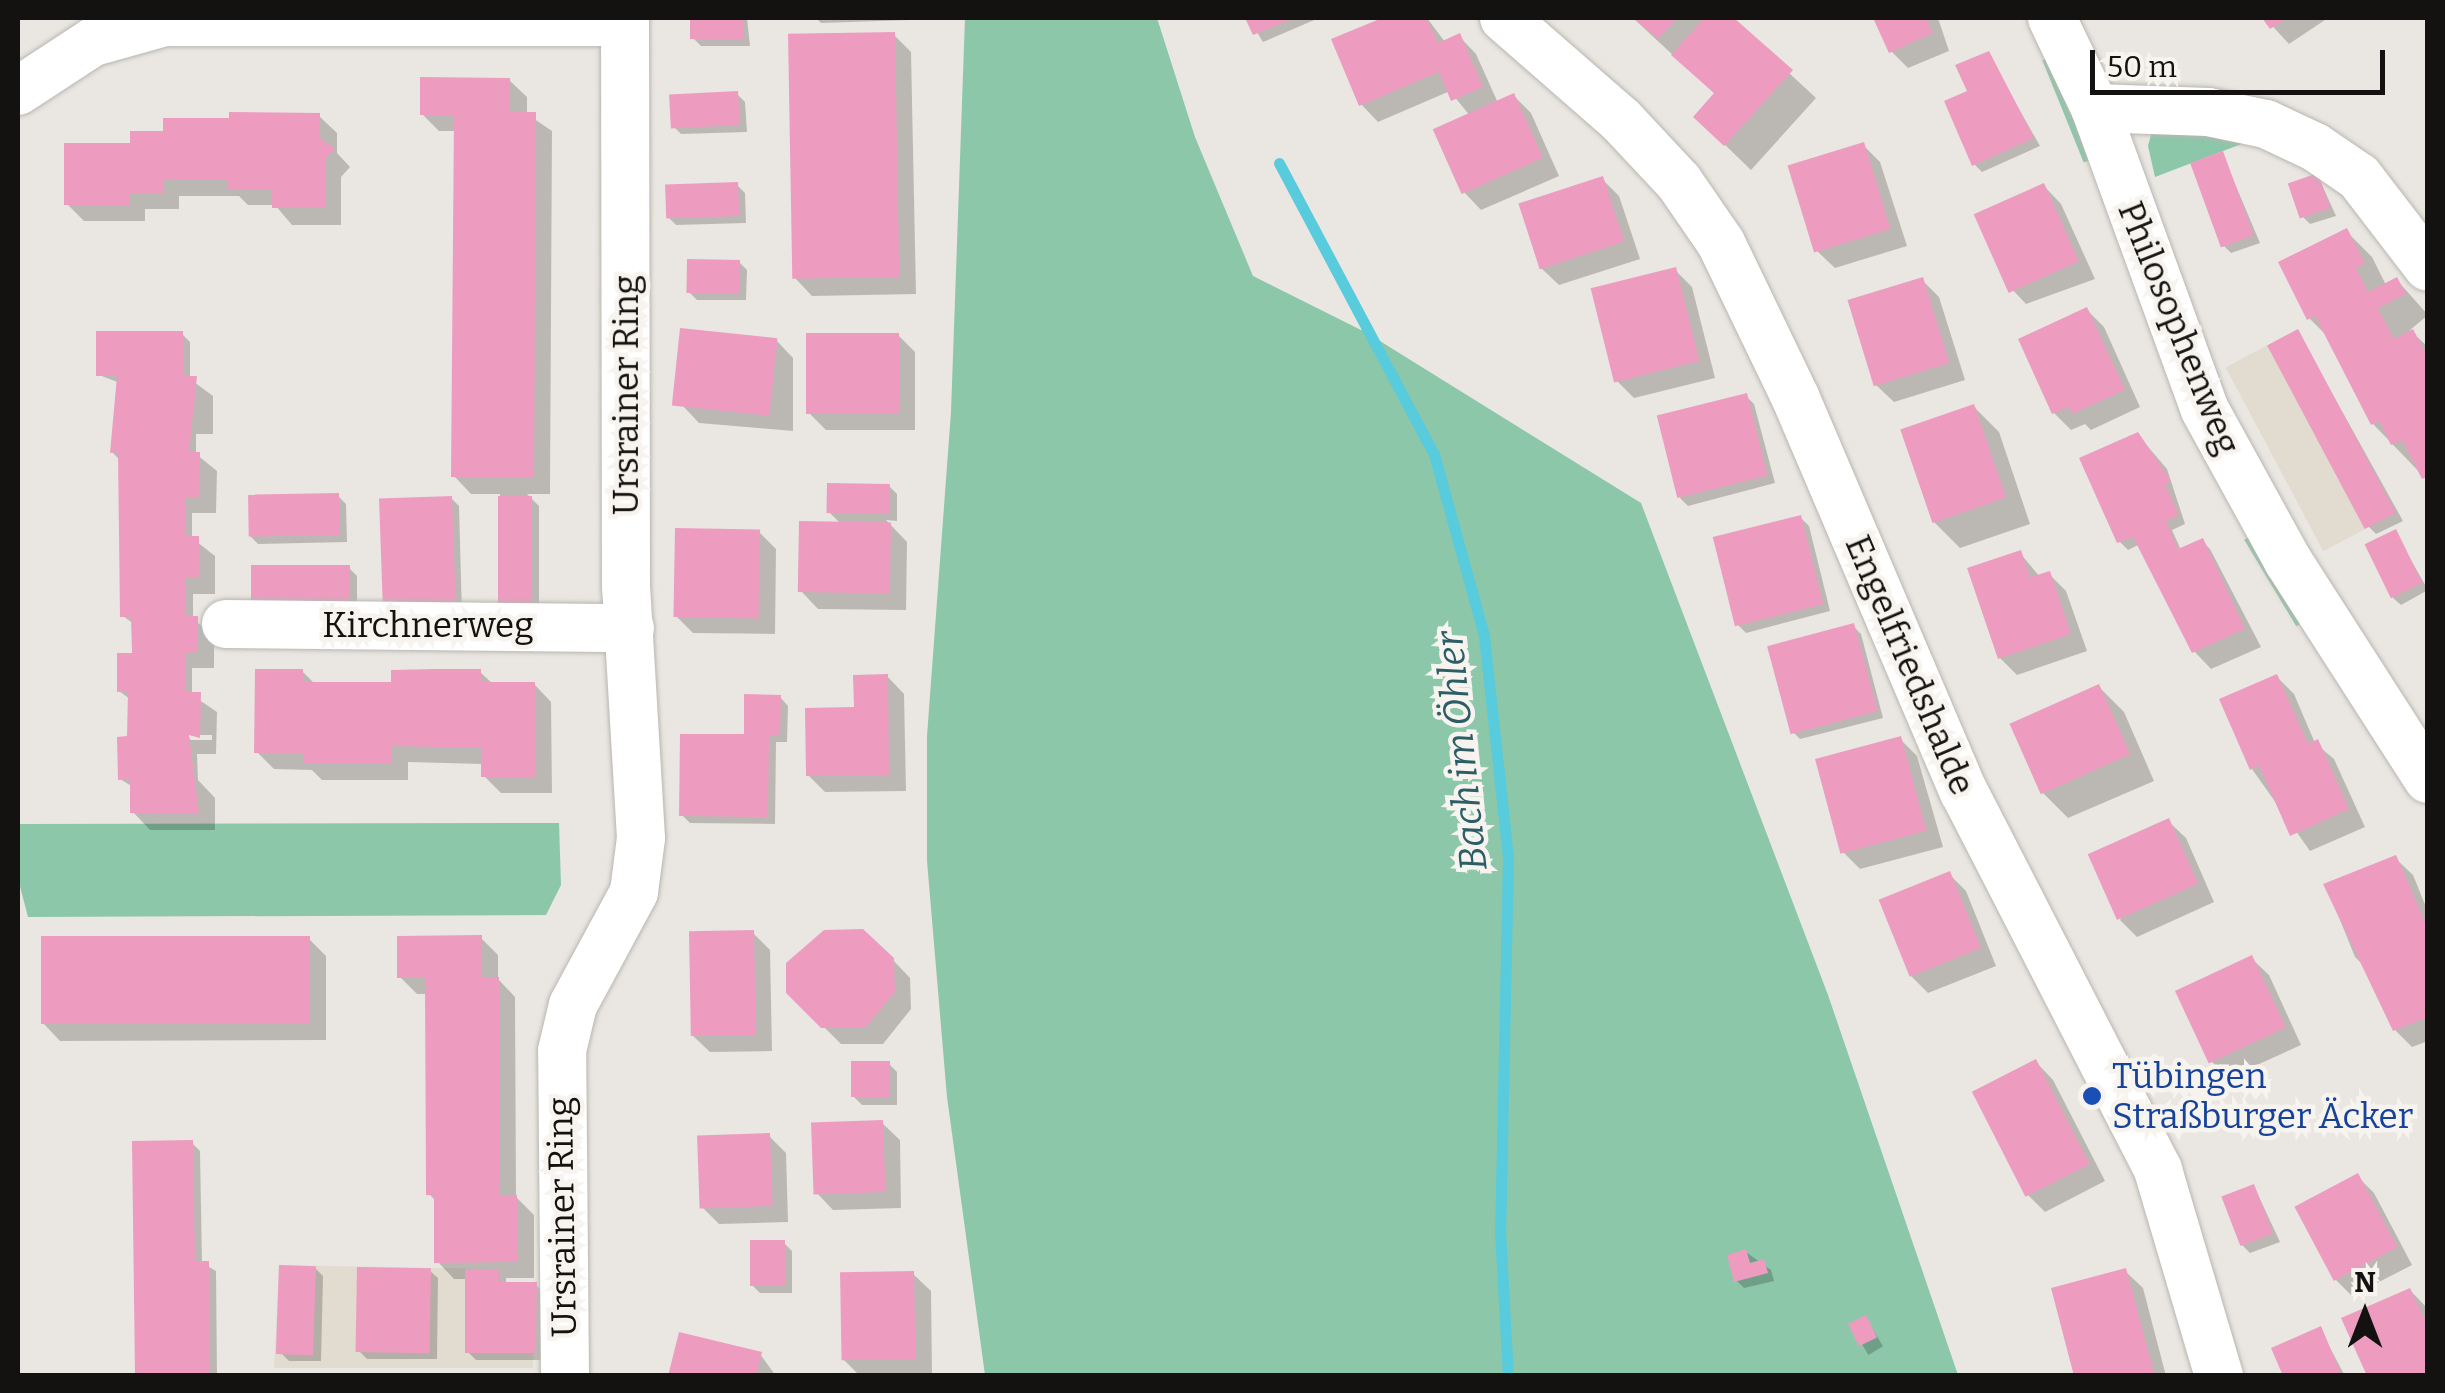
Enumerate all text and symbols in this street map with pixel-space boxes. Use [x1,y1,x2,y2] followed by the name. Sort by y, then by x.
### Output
[2095,30,2390,92] scale bar
[2107,49,2177,85] text: 50 m
[2109,196,2249,460] street label: Philosophenweg
[605,275,647,515] street label: Ursrainer Ring
[1836,529,1984,801] street label: Engelfriedshalde
[322,604,534,646] street label: Kirchnerweg
[1427,629,1497,873] water label: Bach im Öhler
[2112,1055,2413,1137] place label: Tübingen Straßburger Äcker
[2081,1085,2103,1107] marker: Tübingen Straßburger Äcker
[539,1096,585,1338] street label: Ursrainer Ring
[2315,1263,2415,1363] north arrow
[2354,1266,2376,1299] text: N

